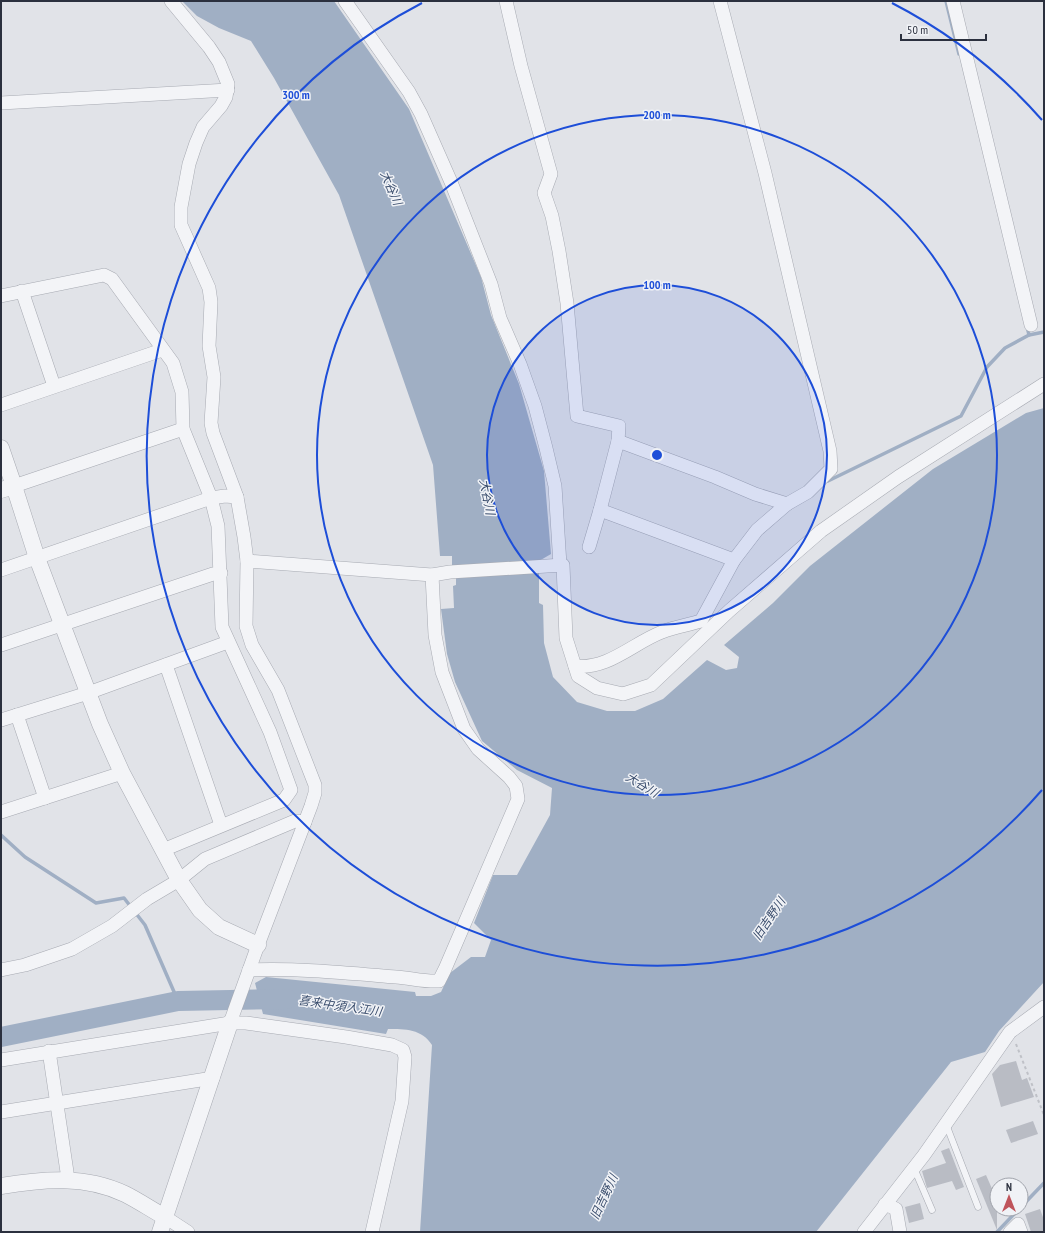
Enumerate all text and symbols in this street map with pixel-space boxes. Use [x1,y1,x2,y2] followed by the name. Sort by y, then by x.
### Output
[901,16,986,42] scale bar
[907,22,928,37] text: 50 m
[282,87,310,102] text: 300 m
[643,107,671,122] text: 200 m
[378,168,406,209] water label: 大谷川
[643,277,671,292] text: 100 m
[650,448,664,462] centre of rings
[477,478,499,518] water label: 大谷川
[623,769,663,801] water label: 大谷川
[749,893,789,943] water label: 旧吉野川
[297,992,385,1019] water label: 喜来中須入江川
[587,1170,621,1222] water label: 旧吉野川
[989,1177,1029,1217] north arrow
[1006,1180,1012,1194] text: N

